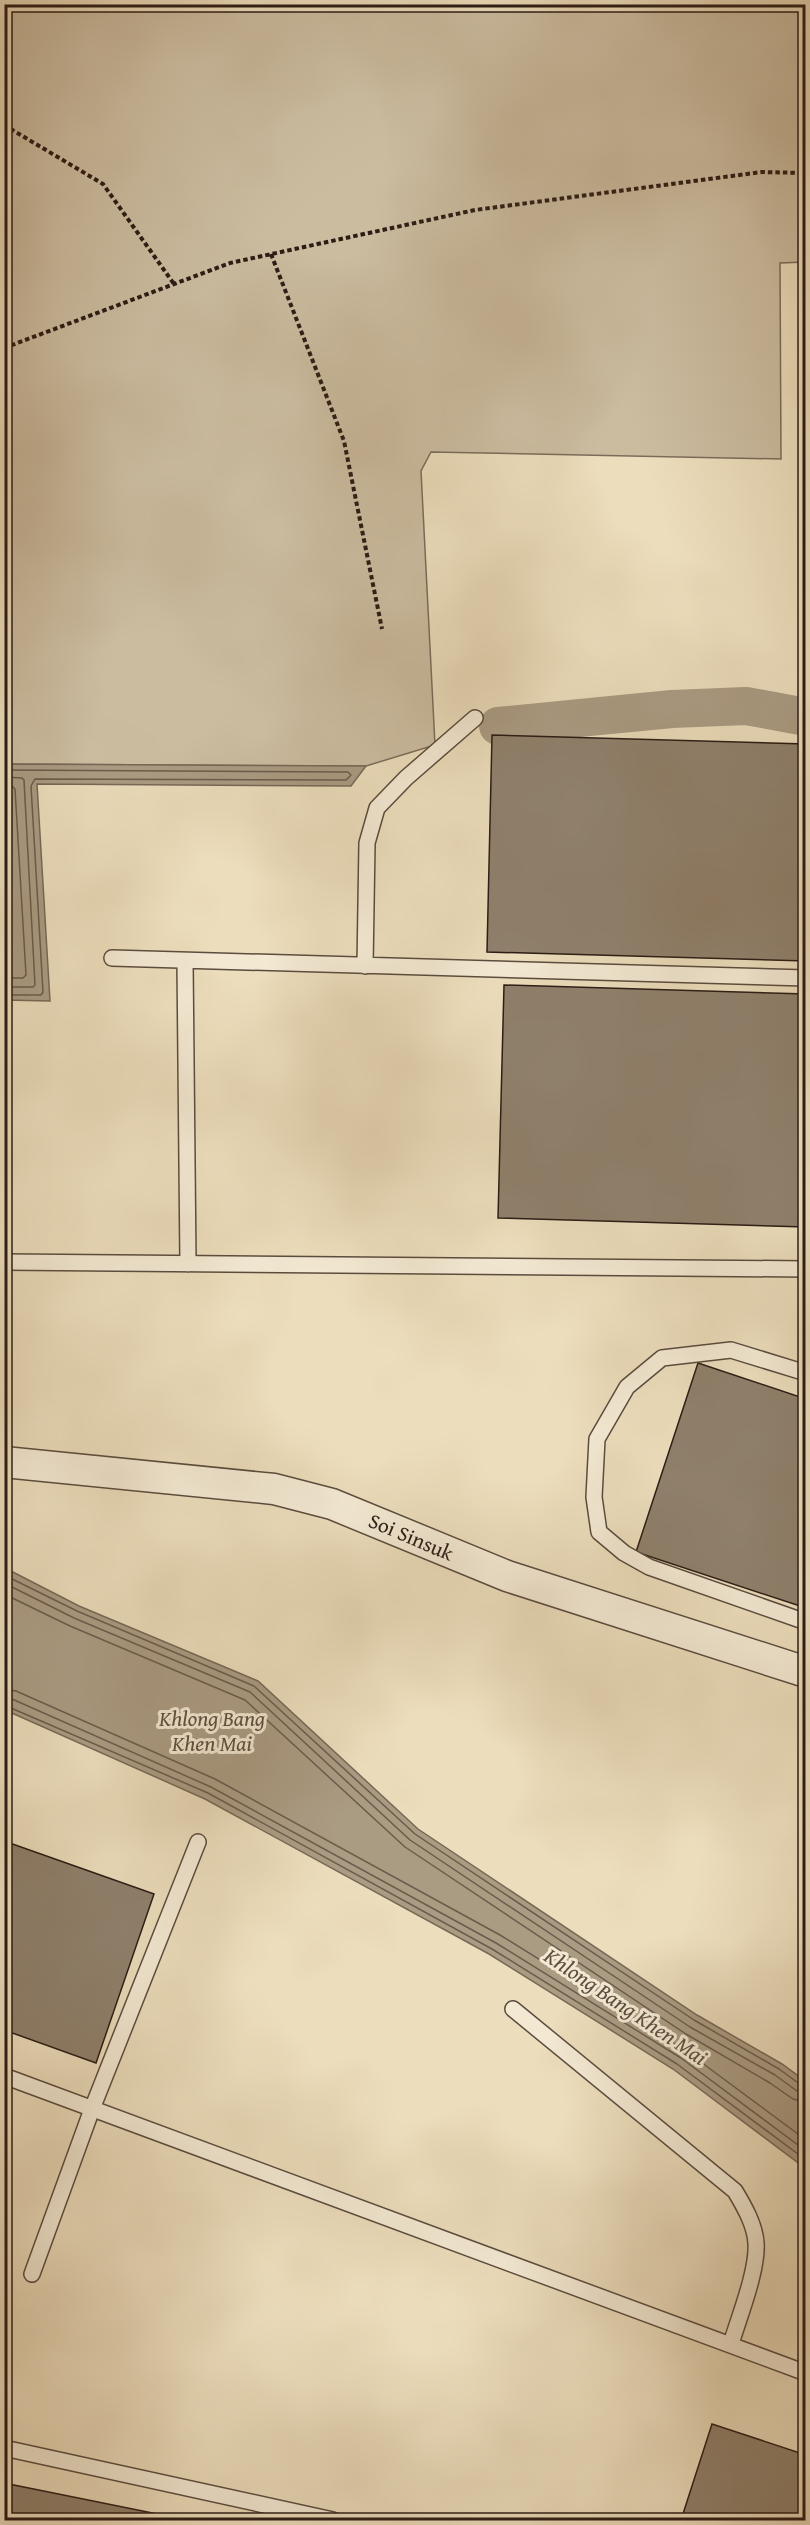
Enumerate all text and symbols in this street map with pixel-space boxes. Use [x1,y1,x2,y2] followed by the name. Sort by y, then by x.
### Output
[364,1505,459,1568] street label: Soi Sinsuk
[158,1702,265,1759] water label: Khlong Bang Khen Mai
[537,1939,714,2073] water label: Khlong Bang Khen Mai

